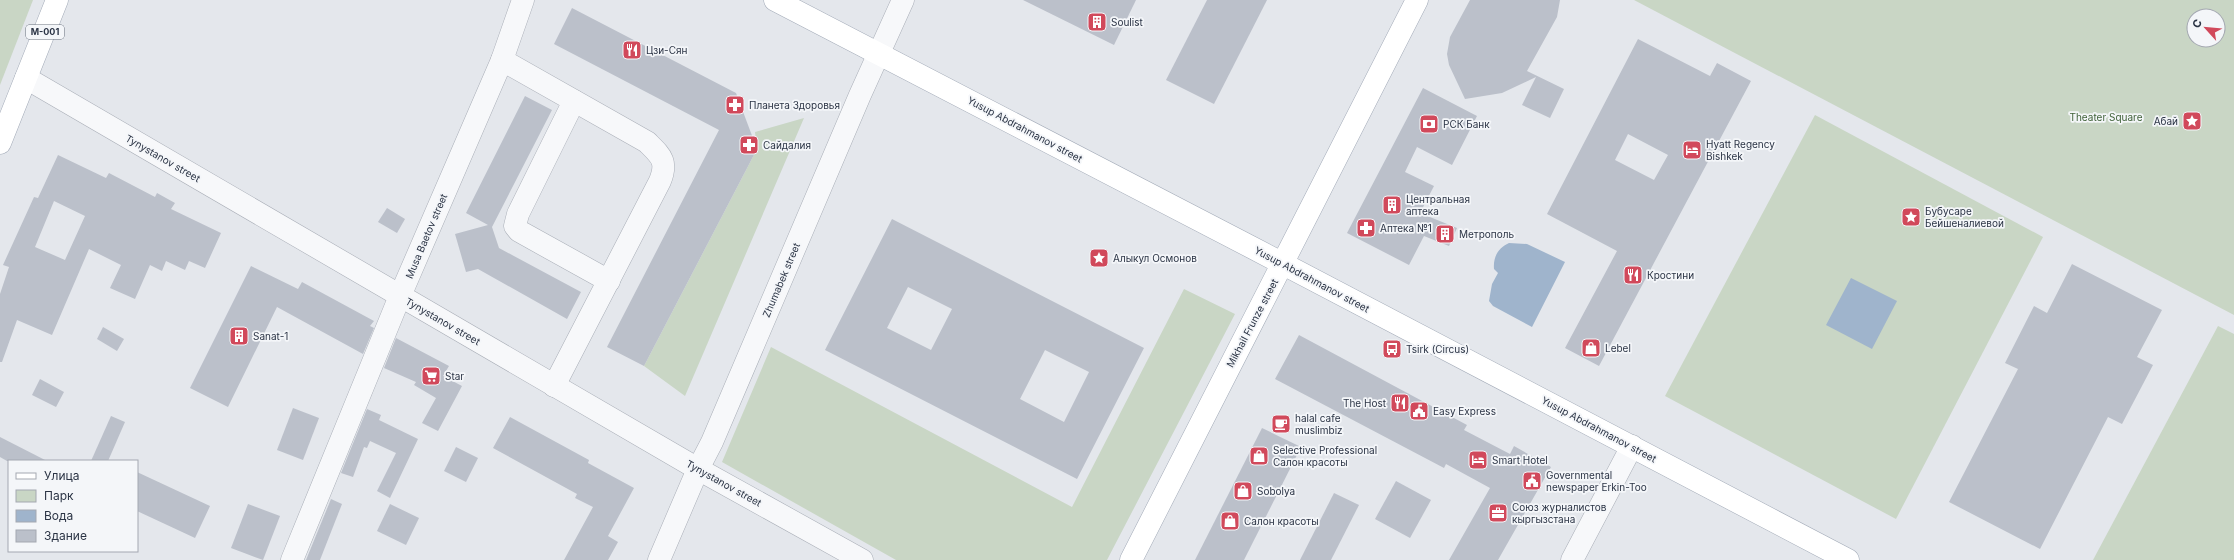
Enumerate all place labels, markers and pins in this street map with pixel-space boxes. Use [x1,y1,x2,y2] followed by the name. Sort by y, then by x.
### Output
[1086,11,1108,33] building icon: Soulist
[1111,16,1143,28] place label: Soulist
[621,39,643,61] restaurant icon: Цзи-Сян
[646,44,688,56] place label: Цзи-Сян
[724,94,746,116] pharmacy icon: Планета Здоровья
[749,99,840,111] place label: Планета Здоровья
[2181,110,2203,132] place icon: Абай
[1418,113,1440,135] bank icon: РСК Банк
[2154,115,2178,127] place label: Абай
[1443,118,1490,130] place label: РСК Банк
[738,134,760,156] pharmacy icon: Сайдалия
[1706,138,1775,162] place label: Hyatt Regency Bishkek
[763,139,811,151] place label: Сайдалия
[1681,139,1703,161] hotel icon: Hyatt Regency Bishkek
[1406,193,1470,217] place label: Центральная аптека
[1381,194,1403,216] building icon: Центральная аптека
[1925,205,2004,229] place label: Бубусаре Бейшеналиевой
[1900,206,1922,228] place icon: Бубусаре Бейшеналиевой
[1355,217,1377,239] pharmacy icon: Аптека №1
[1380,222,1432,234] place label: Аптека №1
[1434,223,1456,245] building icon: Метрополь
[1459,228,1514,240] place label: Метрополь
[1088,247,1110,269] place icon: Алыкул Осмонов
[1113,252,1197,264] place label: Алыкул Осмонов
[1622,264,1644,286] restaurant icon: Кростини
[1647,269,1694,281] place label: Кростини
[228,325,250,347] building icon: Sanat-1
[253,330,288,342] place label: Sanat-1
[1580,337,1602,359] shop icon: Lebel
[1381,338,1403,360] bus stop icon: Tsirk (Circus)
[1605,342,1631,354] place label: Lebel
[1406,343,1469,355] place label: Tsirk (Circus)
[420,365,442,387] supermarket icon: Star
[445,370,464,382] place label: Star
[1389,392,1411,414] restaurant icon: The Host
[1343,397,1387,409] place label: The Host
[1408,400,1430,422] public building icon: Easy Express
[1433,405,1496,417] place label: Easy Express
[1295,412,1343,436] place label: halal cafe muslimbiz
[1270,413,1292,435] cafe icon: halal cafe muslimbiz
[1273,444,1377,468] place label: Selective Professional Салон красоты
[1248,445,1270,467] shop icon: Selective Professional Салон красоты
[1467,449,1489,471] hotel icon: Smart Hotel
[1492,454,1548,466] place label: Smart Hotel
[1546,469,1647,493] place label: Governmental newspaper Erkin-Too
[1521,470,1543,492] public building icon: Governmental newspaper Erkin-Too
[1232,480,1254,502] shop icon: Sobolya
[1257,485,1295,497] place label: Sobolya
[1512,501,1607,525] place label: Союз журналистов кыргызстана
[1487,502,1509,524] office icon: Союз журналистов кыргызстана
[1219,510,1241,532] shop icon: Салон красоты
[1244,515,1319,527] place label: Салон красоты

